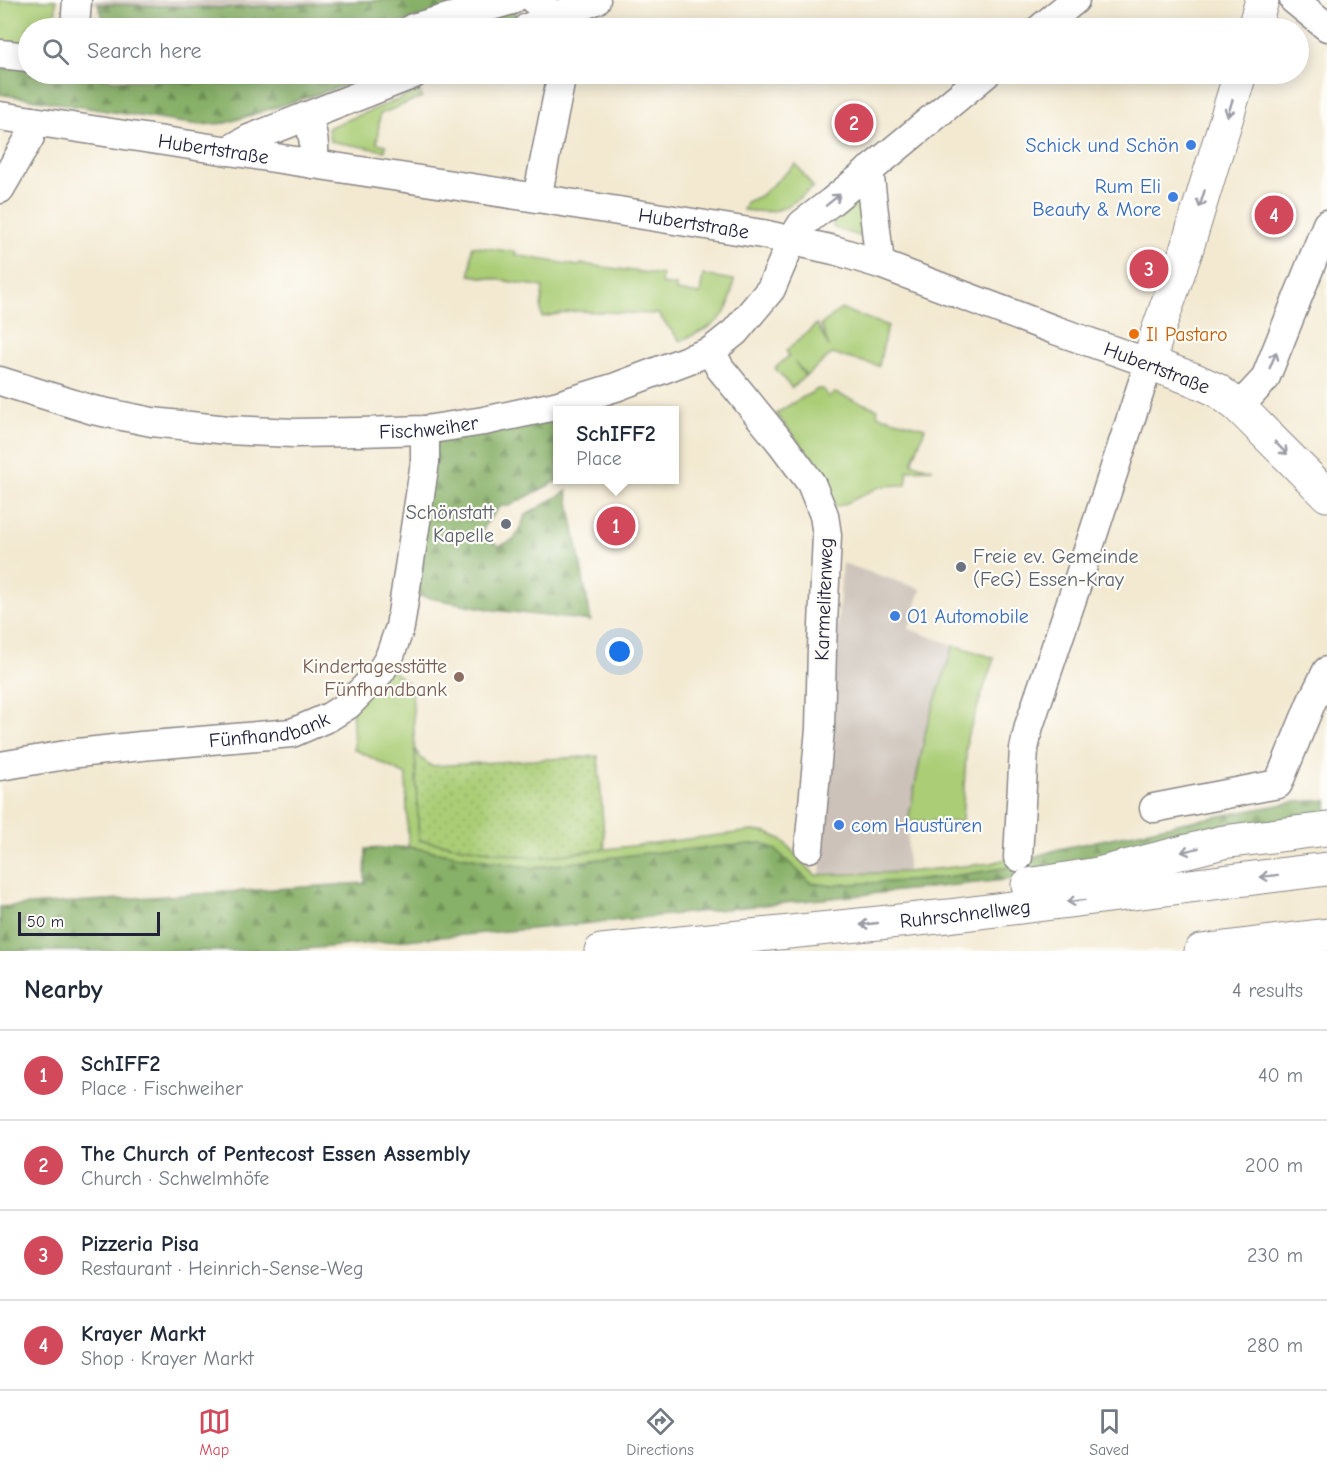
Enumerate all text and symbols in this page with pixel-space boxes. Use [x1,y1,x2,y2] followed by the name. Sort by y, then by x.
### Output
[18,18,1309,84] search box
[39,35,72,68] icon: search
[87,38,202,64] text: Search here
[1224,98,1235,117] one-way arrow
[834,100,874,146] pin: 2
[157,129,270,168] street label: Hubertstraße
[1025,134,1179,157] place label: Schick und Schön
[1184,138,1198,152] marker: Schick und Schön
[1032,175,1161,221] place label: Rum Eli Beauty & More
[1196,189,1207,208] one-way arrow
[1166,190,1180,204] marker: Rum Eli Beauty & More
[1254,192,1294,238] pin: 4
[825,193,841,206] one-way arrow
[637,203,751,243] street label: Hubertstraße
[1130,246,1168,292] pin: 3
[1146,323,1228,346] place label: Il Pastaro
[1127,327,1141,341] marker: Il Pastaro
[1101,337,1213,399] street label: Hubertstraße
[1268,351,1279,370] one-way arrow
[553,406,679,484] popup
[379,411,480,443] street label: Fischweiher
[576,421,656,447] text: SchIFF2
[1274,441,1288,456] one-way arrow
[576,447,622,470] text: Place
[406,501,495,547] place label: Schönstatt Kapelle
[596,504,636,548] pin: 1
[499,517,513,531] marker: Schönstatt Kapelle
[810,537,838,661] street label: Karmelitenweg
[973,545,1139,591] place label: Freie ev. Gemeinde (FeG) Essen-Kray
[954,560,968,574] marker: Freie ev. Gemeinde (FeG) Essen-Kray
[907,605,1029,628] place label: O1 Automobile
[888,609,902,623] marker: O1 Automobile
[605,637,634,666] your location
[303,655,447,701] place label: Kindertagesstätte Fünfhandbank
[452,670,466,684] marker: Kindertagesstätte Fünfhandbank
[208,707,333,752] street label: Fünfhandbank
[851,814,982,837] place label: com Haustüren
[832,818,846,832] marker: com Haustüren
[1181,845,1200,857] one-way arrow
[1260,871,1279,882] one-way arrow
[899,894,1032,932] street label: Ruhrschnellweg
[1066,895,1086,906] one-way arrow
[18,909,160,936] scale bar
[27,913,64,931] text: 50 m
[859,919,879,930] one-way arrow
[24,975,103,1005] text: Nearby
[1232,979,1303,1002] text: 4 results
[81,1051,160,1077] text: SchIFF2
[40,1064,47,1087] text: 1
[1258,1064,1303,1087] text: 40 m
[81,1077,243,1100] text: Place · Fischweiher
[81,1141,470,1167] text: The Church of Pentecost Essen Assembly
[39,1154,48,1177] text: 2
[1245,1154,1303,1177] text: 200 m
[81,1167,269,1190] text: Church · Schwelmhöfe
[81,1231,199,1257] text: Pizzeria Pisa
[39,1244,48,1267] text: 3
[1247,1244,1303,1267] text: 230 m
[81,1257,364,1280] text: Restaurant · Heinrich-Sense-Weg
[81,1321,206,1347] text: Krayer Markt
[39,1334,48,1357] text: 4
[1247,1334,1303,1357] text: 280 m
[81,1347,254,1370] text: Shop · Krayer Markt
[198,1405,231,1459] tab: Map
[626,1405,694,1459] tab: Directions
[1089,1405,1129,1459] tab: Saved

